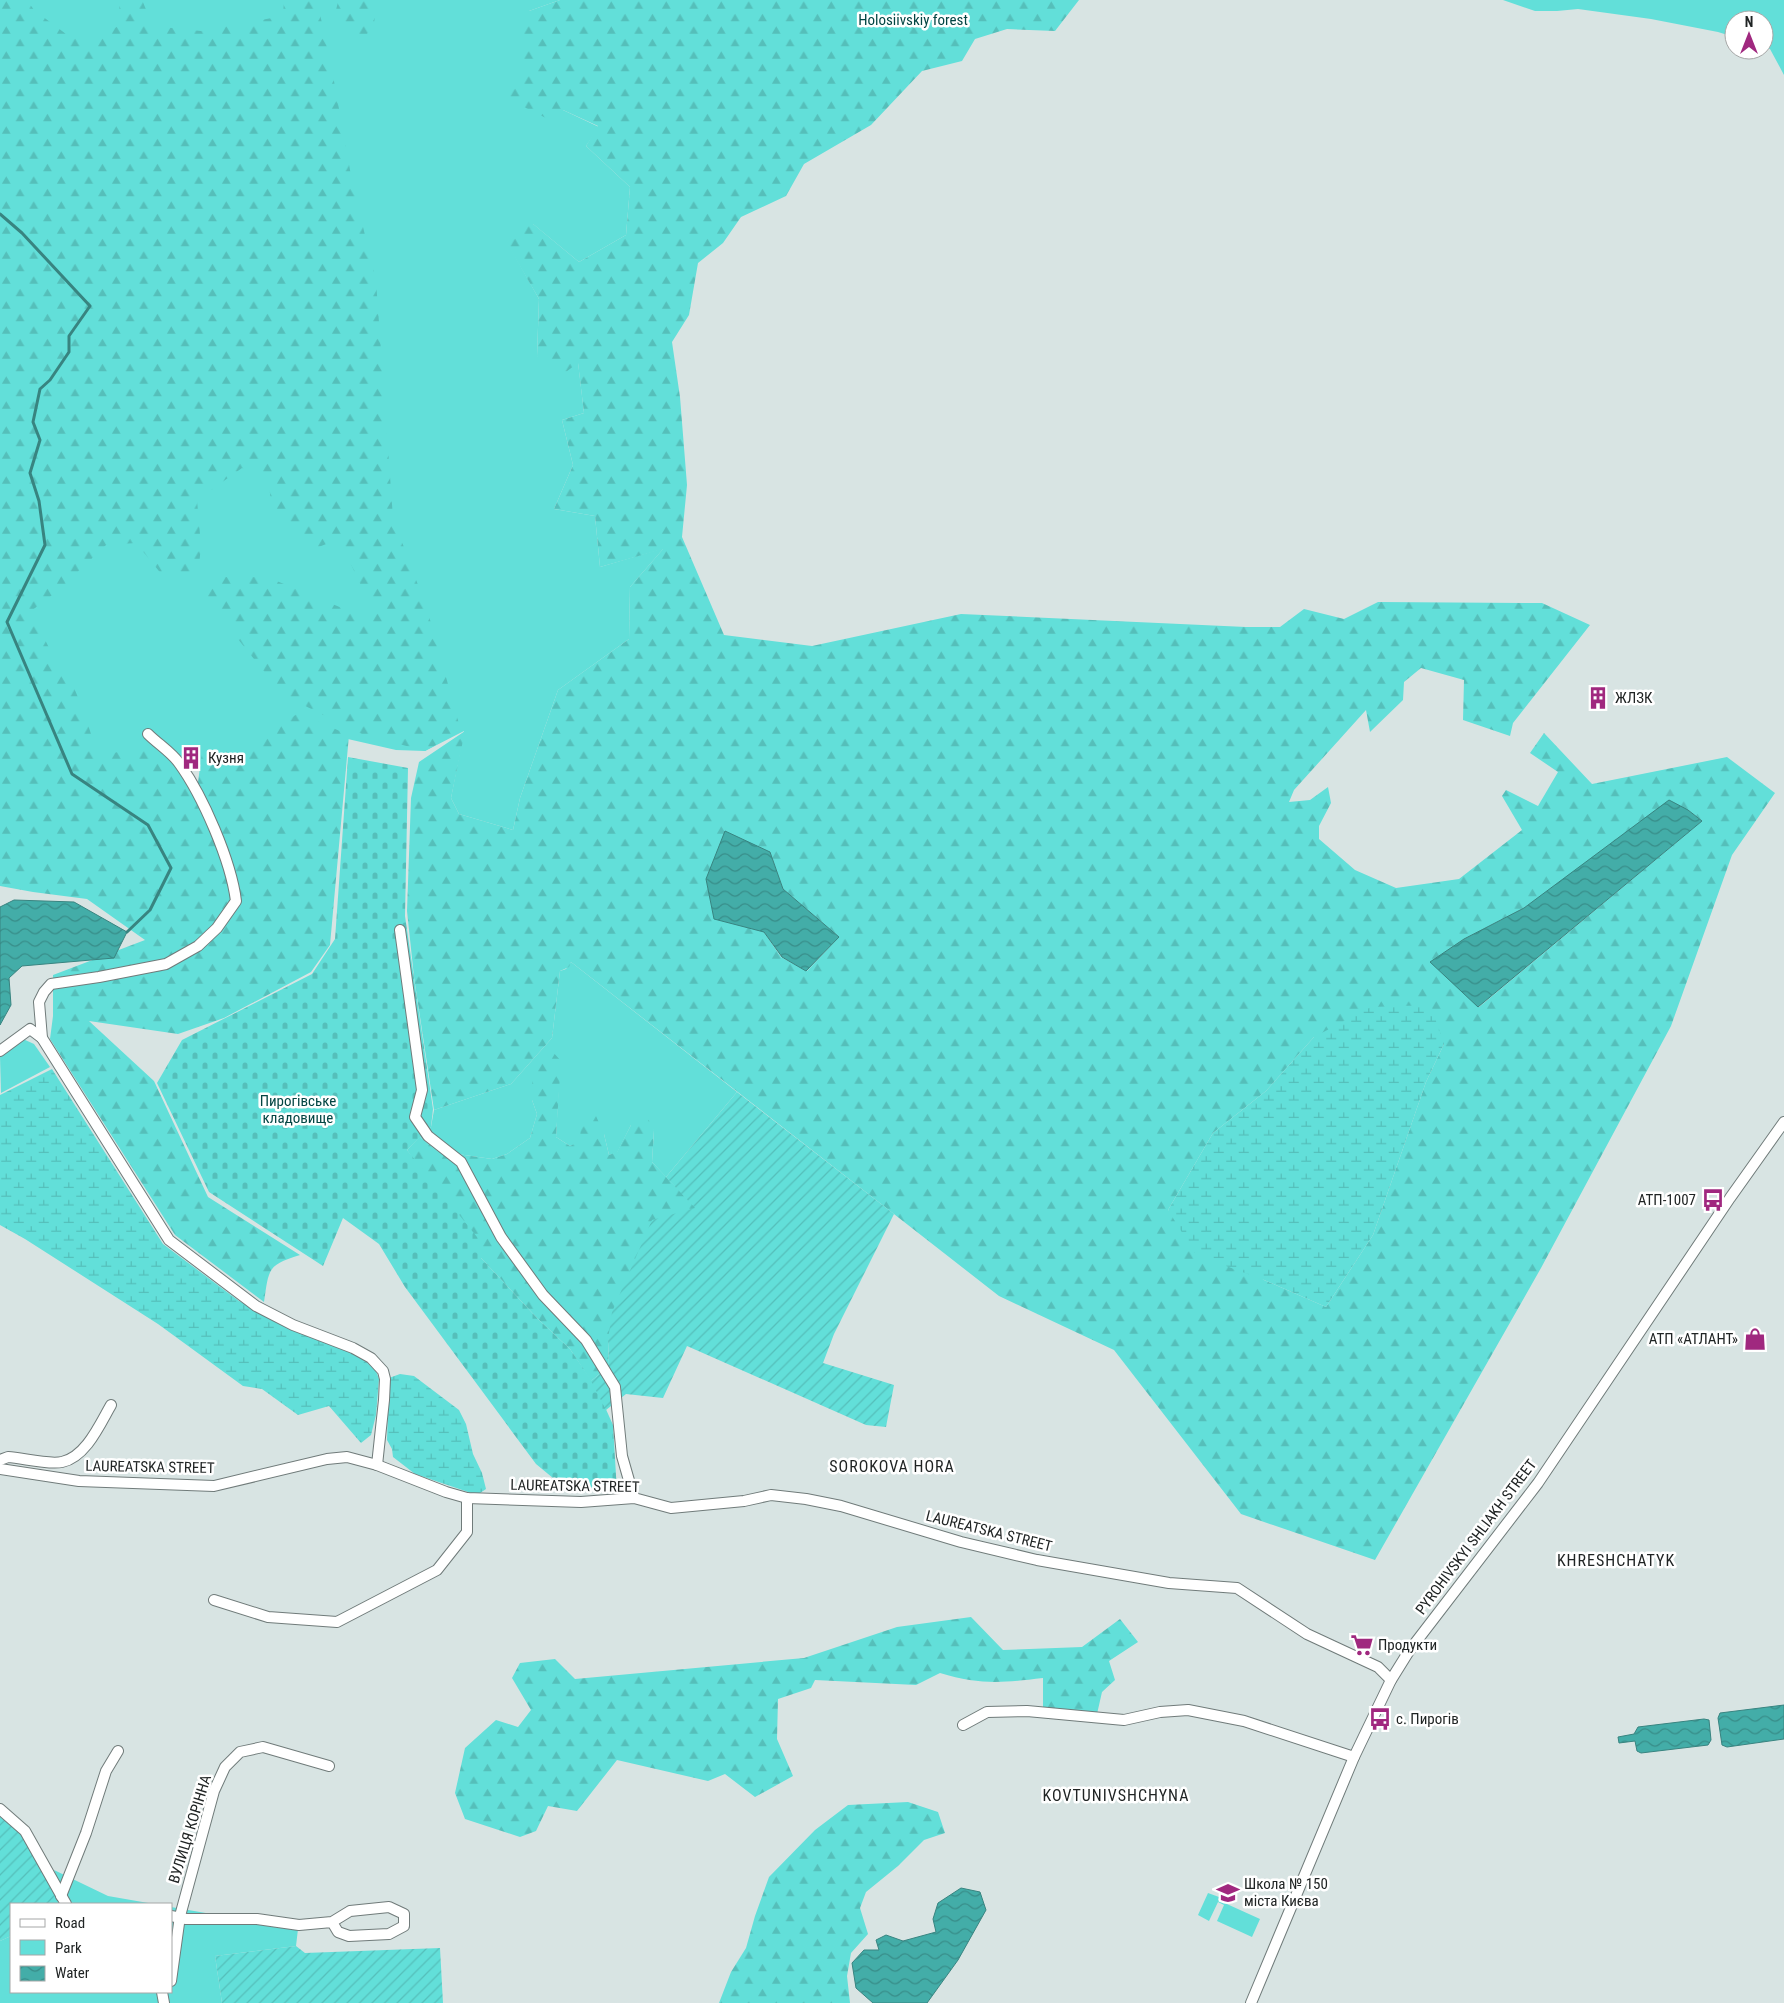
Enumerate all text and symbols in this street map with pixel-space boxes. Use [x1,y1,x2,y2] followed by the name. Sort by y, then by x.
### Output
[1724,10,1774,60] north arrow
[858,11,968,29] park label: Holosiivskiy forest
[1745,14,1753,30] text: N
[1585,685,1611,711] building icon: ЖЛЗК
[1615,689,1653,707] place label: ЖЛЗК
[178,745,204,771] building icon: Кузня
[208,749,244,767] place label: Кузня
[260,1092,336,1127] park label: Пирогівське кладовище
[1700,1187,1726,1213] bus stop icon: АТП-1007
[1638,1191,1696,1209] place label: АТП-1007
[1742,1326,1768,1352] shop icon: АТП «АТЛАНТ»
[1649,1330,1738,1348] place label: АТП «АТЛАНТ»
[1412,1456,1540,1618] street label: PYROHIVSKYI SHLIAKH STREET
[85,1457,215,1477] street label: LAUREATSKA STREET
[829,1457,955,1476] district label: SOROKOVA HORA
[510,1476,640,1496] street label: LAUREATSKA STREET
[924,1507,1054,1555] street label: LAUREATSKA STREET
[1557,1551,1675,1570] district label: KHRESHCHATYK
[1349,1632,1375,1658] supermarket icon: Продукти
[1378,1636,1437,1654] place label: Продукти
[1367,1706,1393,1732] bus stop icon: с. Пирогів
[1396,1710,1459,1728] place label: с. Пирогів
[165,1772,215,1885] street label: ВУЛИЦЯ КОРІННА
[1043,1786,1189,1805] district label: KOVTUNIVSHCHYNA
[1244,1875,1328,1910] place label: Школа № 150 міста Києва
[1215,1880,1241,1906] school or university icon: Школа № 150 міста Києва
[10,1903,172,1993] legend
[55,1914,85,1932] text: Road
[55,1939,82,1957] text: Park
[55,1964,90,1982] text: Water

